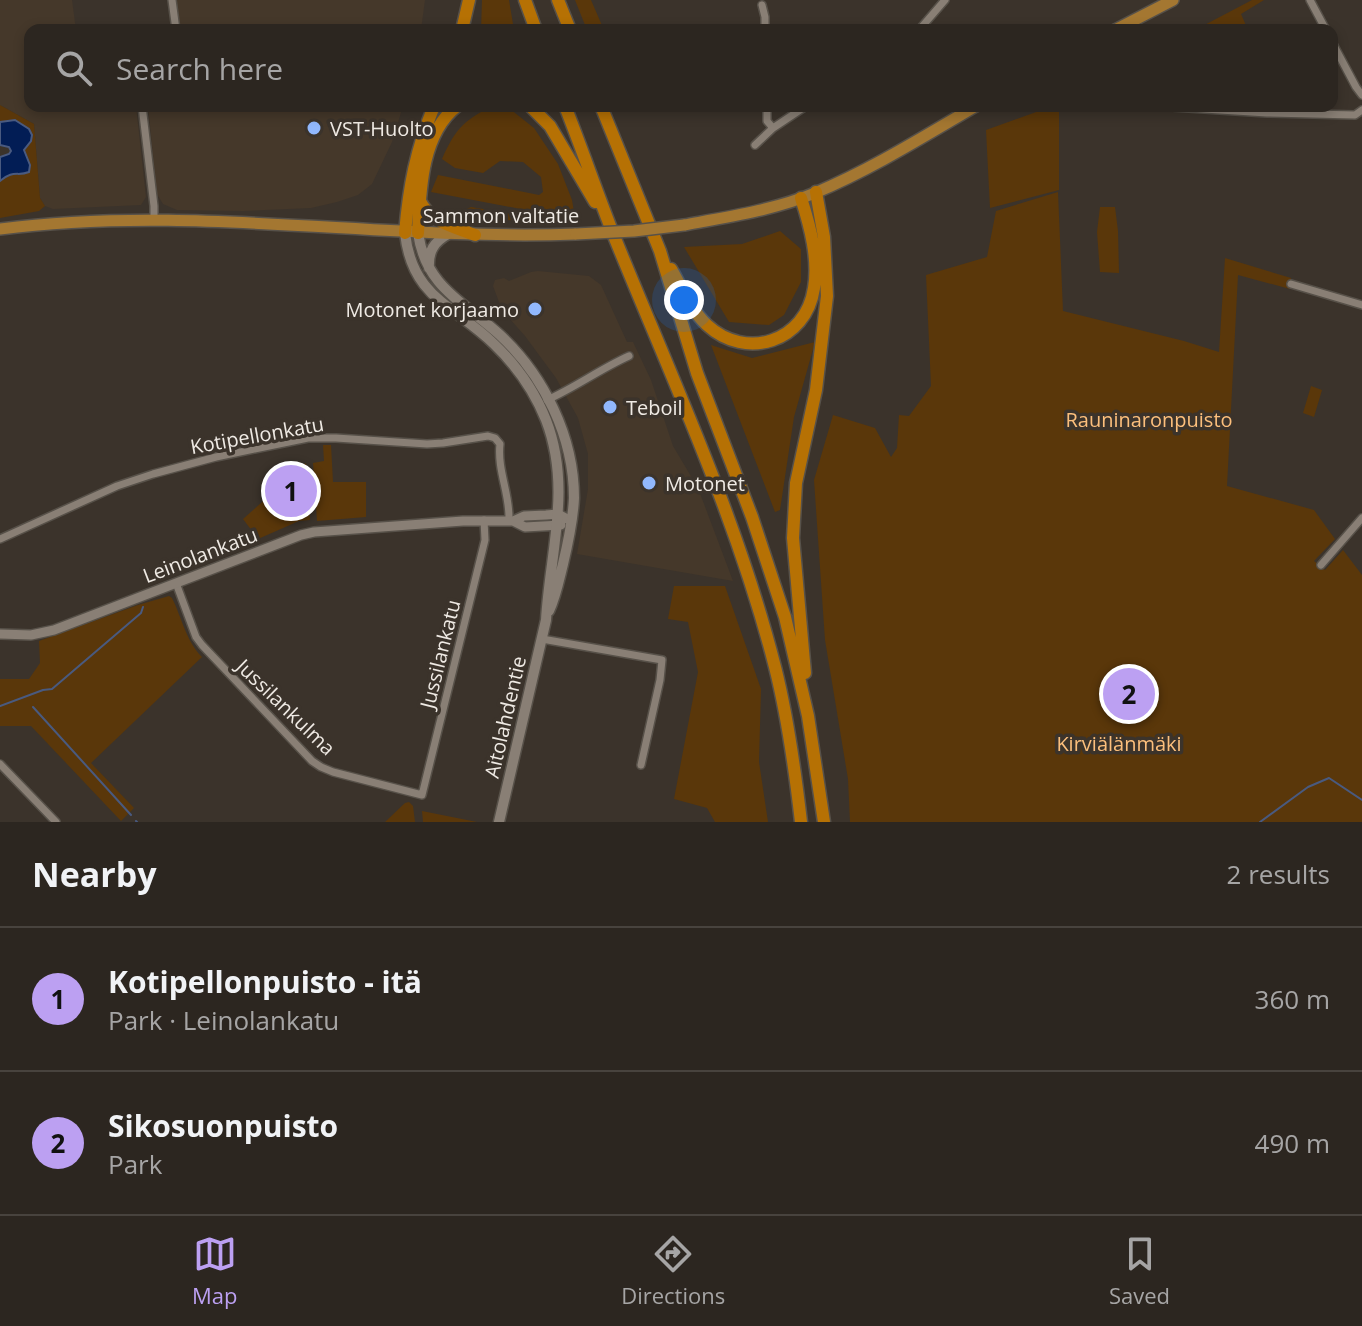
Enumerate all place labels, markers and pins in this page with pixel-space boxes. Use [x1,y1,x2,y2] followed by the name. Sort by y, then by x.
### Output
[330,115,434,142] place label: VST-Huolto
[305,119,323,137] marker: VST-Huolto
[345,296,519,323] place label: Motonet korjaamo
[526,300,544,318] marker: Motonet korjaamo
[626,394,683,421] place label: Teboil
[601,398,619,416] marker: Teboil
[265,461,317,521] pin: 1
[665,470,745,497] place label: Motonet
[640,474,658,492] marker: Motonet
[1103,664,1155,724] pin: 2

